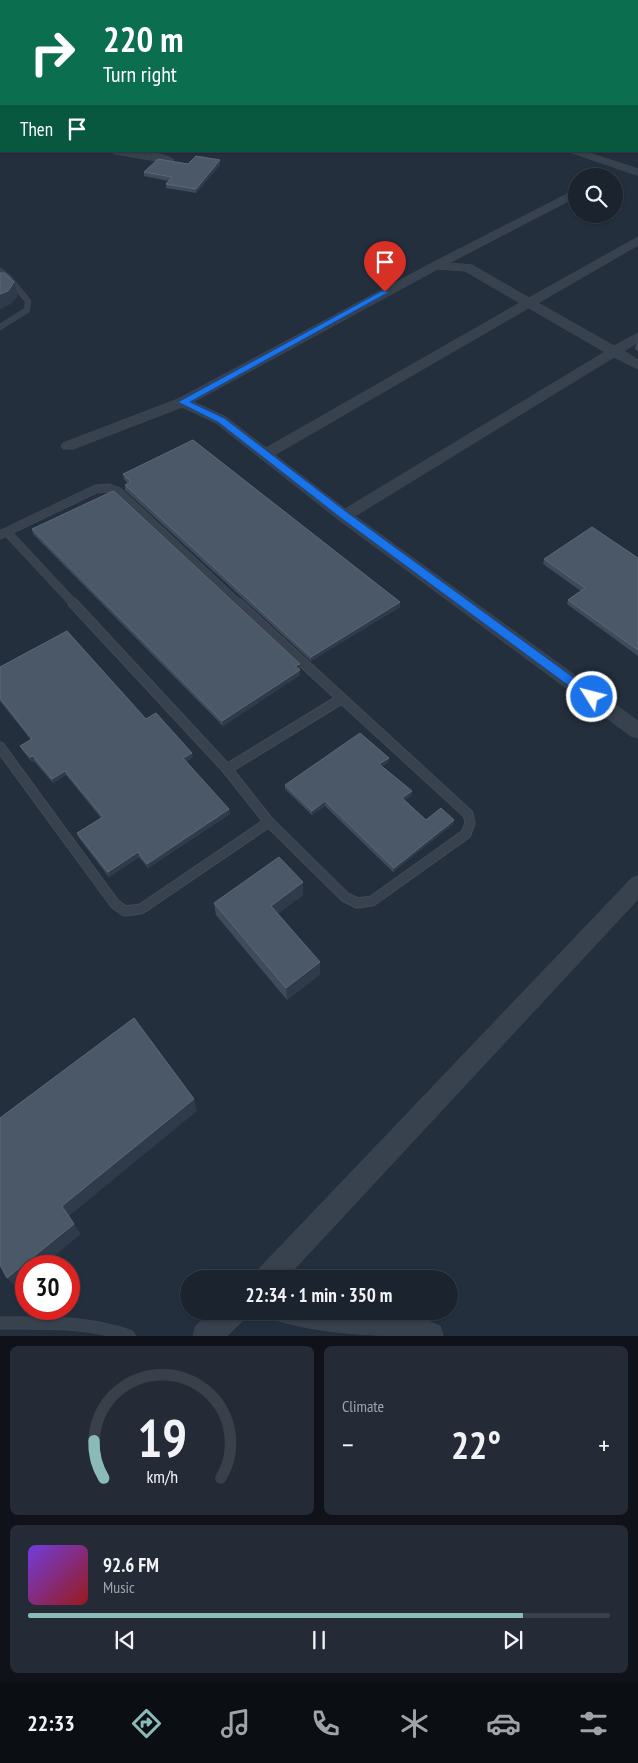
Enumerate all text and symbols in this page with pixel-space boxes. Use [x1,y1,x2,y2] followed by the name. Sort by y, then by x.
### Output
[103,16,184,62] text: 220 m
[20,20,85,85] icon: right
[103,60,177,88] text: Turn right
[63,115,91,143] icon: arrive
[20,117,53,141] text: Then
[568,168,623,223] map controls
[568,168,623,223] button: search
[364,241,406,292] pin
[371,248,399,276] icon: arrive
[565,670,617,722] position arrow
[15,1255,80,1320] speed limit sign: 30
[246,1283,392,1307] text: 22:34 · 1 min · 350 m
[342,1396,384,1416] text: Climate
[137,1404,187,1471] text: 19
[451,1420,501,1469] text: 22°
[342,1426,354,1463] text: −
[598,1426,610,1463] text: +
[146,1465,178,1488] text: km/h
[103,1553,159,1577] text: 92.6 FM
[103,1577,135,1597] text: Music
[111,1626,139,1654] icon: previous
[305,1626,333,1654] icon: pause
[499,1626,527,1654] icon: next
[129,1706,164,1741] icon: directions
[218,1706,253,1741] icon: music
[308,1706,343,1741] icon: phone
[397,1706,432,1741] icon: climate
[486,1706,521,1741] icon: car
[576,1706,611,1741] icon: filters
[27,1709,75,1737] text: 22:33

